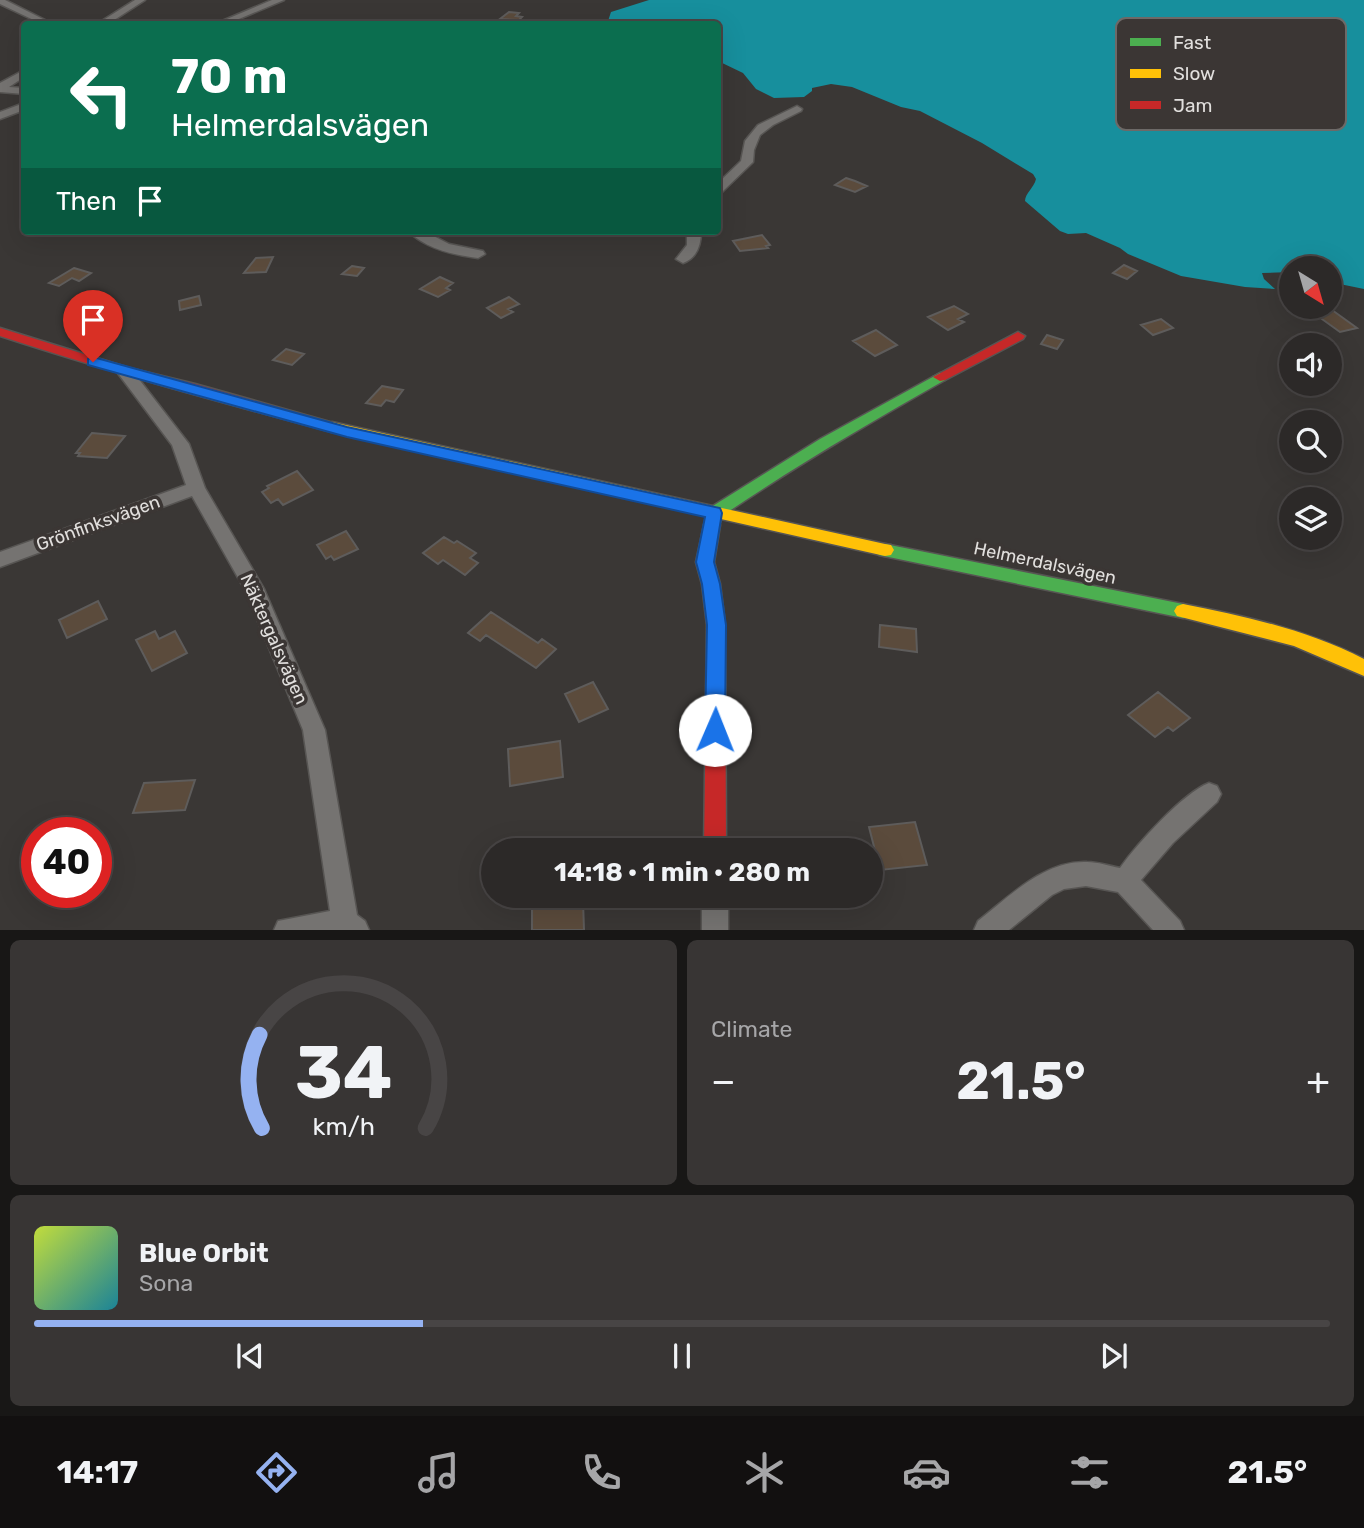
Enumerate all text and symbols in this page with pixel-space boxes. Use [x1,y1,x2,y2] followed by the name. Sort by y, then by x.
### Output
[1116,18,1346,130] legend
[1173,31,1212,54] text: Fast
[171,47,288,105] text: 70 m
[56,49,147,140] icon: left
[1173,62,1215,85] text: Slow
[1173,94,1212,117] text: Jam
[171,106,429,144] text: Helmerdalsvägen
[131,182,169,220] icon: arrive
[56,186,117,217] text: Then
[1279,256,1342,318] north arrow
[1279,256,1342,550] map controls
[63,290,123,362] pin
[74,301,112,339] icon: arrive
[1279,333,1342,396] button: sound
[1279,410,1342,473] button: search
[1279,487,1342,550] button: layers
[33,490,163,556] street label: Grönfinksvägen
[972,537,1118,589] street label: Helmerdalsvägen
[235,570,313,708] street label: Näktergalsvägen
[678,693,752,767] position arrow
[21,817,112,908] speed limit sign: 40
[554,857,810,888] text: 14:18 · 1 min · 280 m
[711,1015,792,1043] text: Climate
[295,1031,392,1117] text: 34
[956,1050,1086,1112] text: 21.5°
[711,1058,736,1104] text: −
[1306,1058,1330,1104] text: +
[312,1112,375,1141] text: km/h
[139,1238,269,1269] text: Blue Orbit
[139,1269,193,1297] text: Sona
[231,1337,269,1375] icon: previous
[663,1337,701,1375] icon: pause
[1095,1337,1133,1375] icon: next
[252,1448,301,1497] icon: directions
[414,1448,463,1497] icon: music
[577,1448,626,1497] icon: phone
[740,1448,789,1497] icon: climate
[902,1448,951,1497] icon: car
[1065,1448,1114,1497] icon: filters
[57,1453,138,1491] text: 14:17
[1228,1453,1307,1491] text: 21.5°

